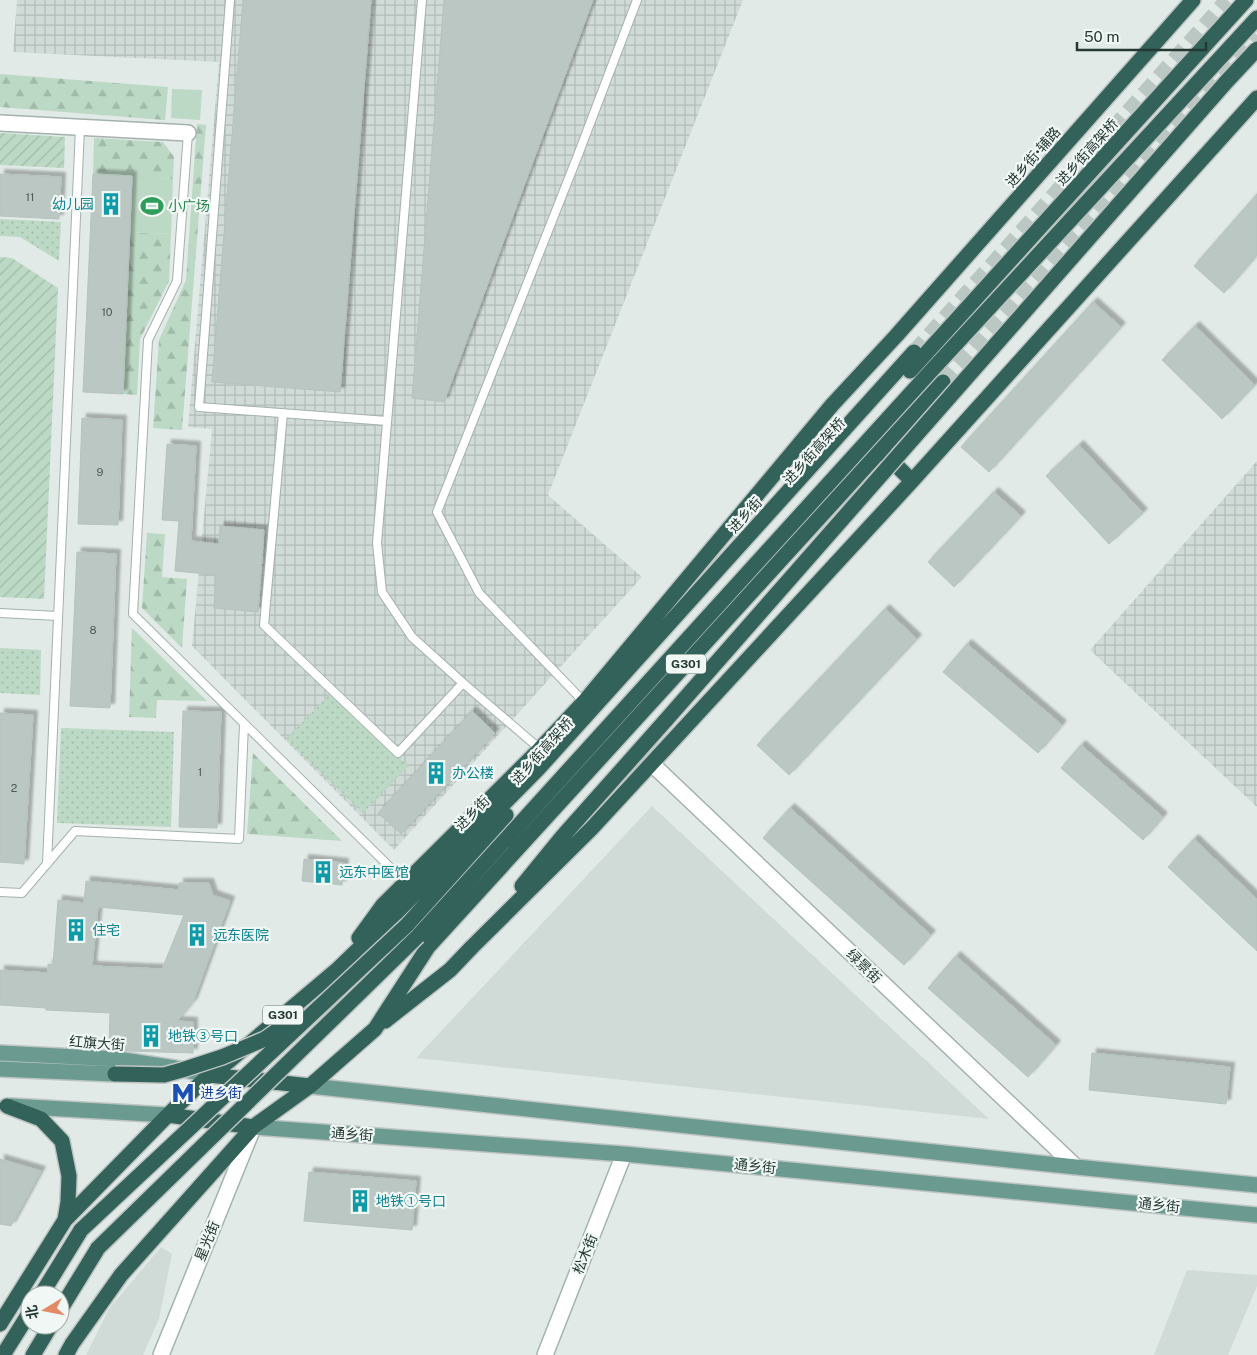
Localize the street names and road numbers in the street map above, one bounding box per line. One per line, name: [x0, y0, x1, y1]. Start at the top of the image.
street label: 进乡街高架桥: [1053, 115, 1121, 189]
street label: 进乡街•辅路: [1003, 124, 1063, 190]
street label: 进乡街高架桥: [780, 414, 848, 488]
street label: 进乡街: [725, 494, 765, 536]
road number: G301: [666, 654, 706, 674]
street label: 进乡街高架桥: [508, 714, 576, 788]
street label: 进乡街: [451, 792, 493, 834]
street label: 绿景街: [843, 946, 885, 986]
road number: G301: [263, 1006, 303, 1024]
street label: 红旗大街: [69, 1033, 125, 1053]
street label: 通乡街: [330, 1125, 374, 1143]
street label: 通乡街: [733, 1156, 777, 1176]
street label: 通乡街: [1137, 1195, 1181, 1215]
street label: 星光街: [192, 1219, 222, 1263]
street label: 松木街: [570, 1232, 600, 1276]

